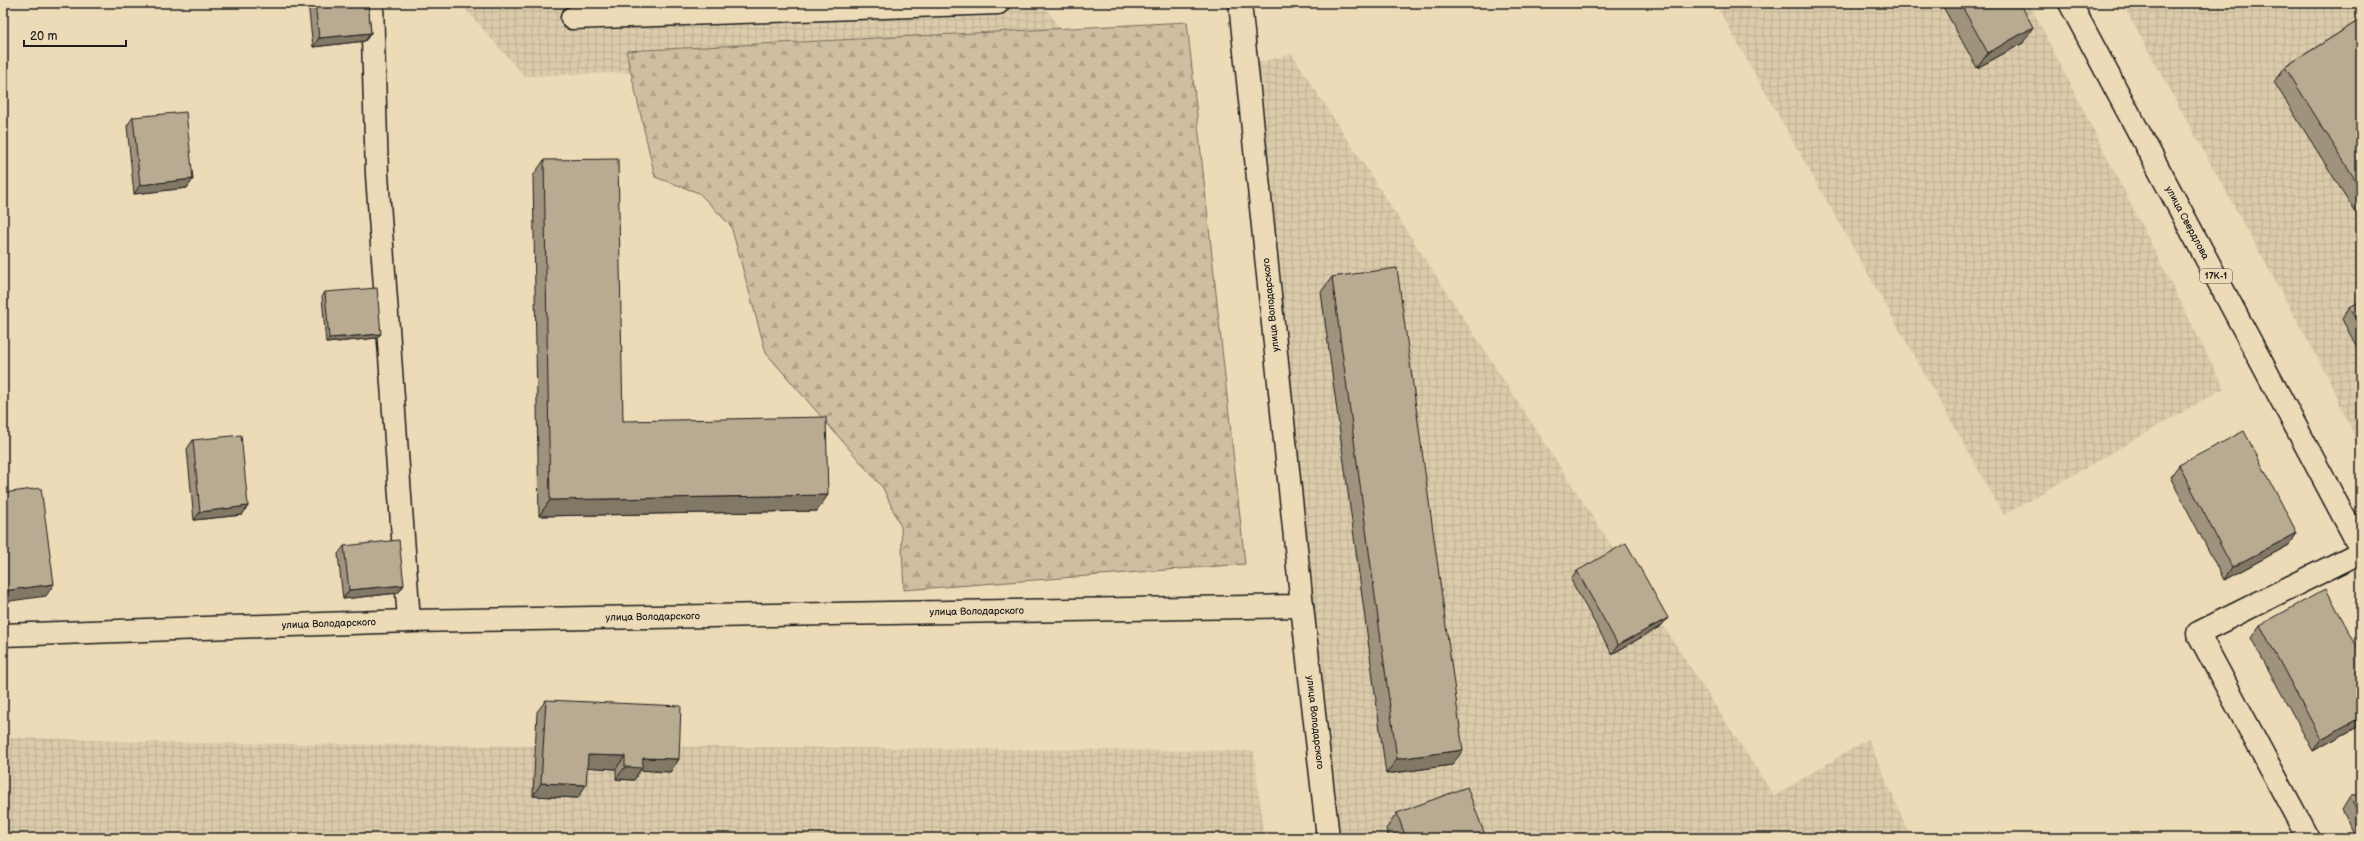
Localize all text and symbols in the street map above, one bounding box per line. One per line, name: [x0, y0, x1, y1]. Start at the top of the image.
scale bar: [24, 22, 126, 48]
text: 20 m: [30, 29, 57, 44]
street label: улица Свердлова: [2163, 184, 2212, 262]
street label: улица Володарского: [1260, 258, 1282, 352]
road number: 17К-1: [2200, 269, 2232, 283]
street label: улица Володарского: [929, 605, 1024, 618]
street label: улица Володарского: [605, 610, 700, 624]
street label: улица Володарского: [281, 616, 376, 631]
street label: улица Володарского: [1304, 675, 1326, 770]

